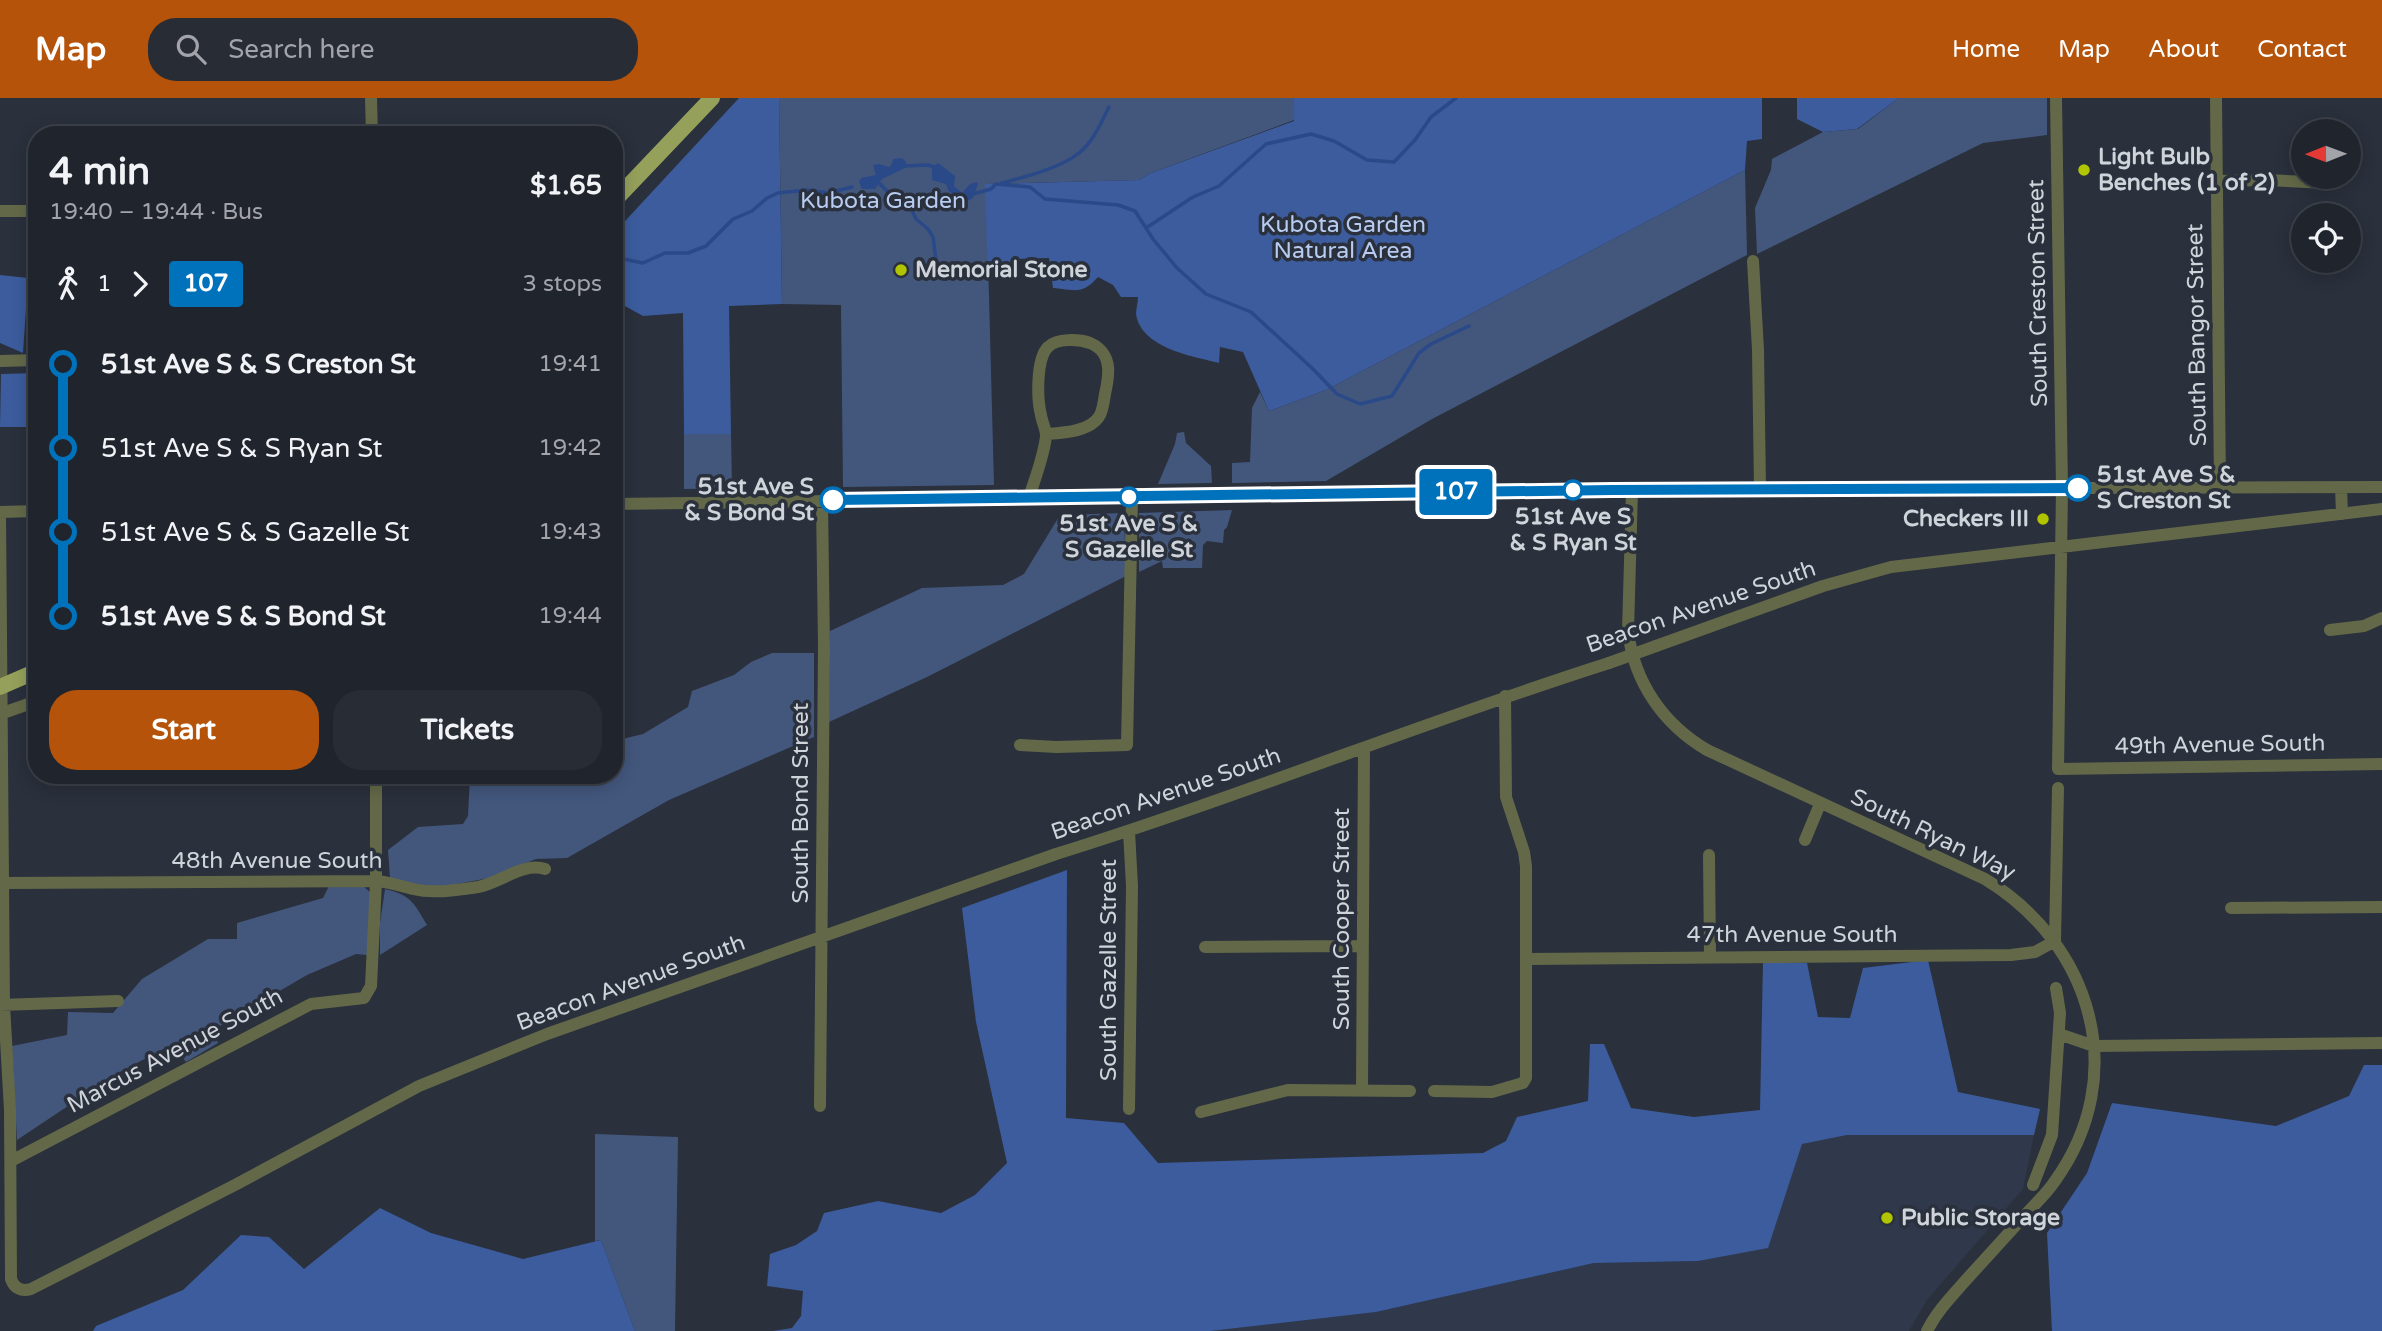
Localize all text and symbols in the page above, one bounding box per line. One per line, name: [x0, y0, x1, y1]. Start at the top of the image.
search box: [148, 18, 638, 81]
text: Map: [35, 30, 106, 69]
icon: search: [172, 30, 210, 68]
text: Search here: [228, 34, 374, 65]
text: Home: [1952, 35, 2020, 64]
text: Map: [2058, 35, 2110, 64]
text: About: [2148, 35, 2219, 64]
text: Contact: [2257, 35, 2347, 64]
north arrow: [2291, 119, 2361, 189]
map controls: [2291, 119, 2361, 273]
place label: Light Bulb Benches (1 of 2): [2098, 143, 2275, 197]
text: 4 min: [49, 149, 150, 195]
marker: Light Bulb Benches (1 of 2): [2076, 162, 2092, 178]
text: $1.65: [530, 170, 602, 201]
street label: South Creston Street: [2022, 179, 2054, 407]
park label: Kubota Garden: [800, 187, 966, 215]
text: 19:40 – 19:44 · Bus: [49, 198, 263, 226]
button: locate: [2291, 203, 2361, 273]
park label: Kubota Garden Natural Area: [1260, 211, 1426, 265]
street label: South Bangor Street: [2181, 223, 2213, 447]
place label: Memorial Stone: [915, 256, 1087, 284]
marker: Memorial Stone: [893, 262, 909, 278]
icon: walk: [49, 265, 87, 303]
icon: forward: [121, 265, 159, 303]
text: 107: [183, 269, 229, 298]
text: 1: [97, 270, 111, 298]
text: 3 stops: [522, 270, 602, 298]
text: 51st Ave S & S Creston St: [101, 349, 416, 380]
text: 19:41: [538, 350, 602, 378]
text: 51st Ave S & S Ryan St: [101, 433, 383, 464]
text: 19:42: [538, 434, 602, 462]
place label: 51st Ave S & S Creston St: [2097, 461, 2236, 515]
line badge: 107: [1416, 469, 1496, 515]
place label: 51st Ave S & S Bond St: [684, 473, 814, 527]
marker: 51st Ave S & S Creston St: [2065, 475, 2091, 501]
text: 107: [1433, 477, 1479, 506]
marker: 51st Ave S & S Ryan St: [1563, 480, 1583, 500]
marker: 51st Ave S & S Bond St: [820, 487, 846, 513]
marker: 51st Ave S & S Gazelle St: [1119, 487, 1139, 507]
place label: 51st Ave S & S Ryan St: [1510, 503, 1637, 557]
place label: Checkers III: [1903, 505, 2029, 533]
place label: 51st Ave S & S Gazelle St: [1060, 510, 1198, 564]
marker: Checkers III: [2035, 511, 2051, 527]
text: 51st Ave S & S Gazelle St: [101, 517, 409, 548]
text: 19:43: [538, 518, 602, 546]
street label: Beacon Avenue South: [1582, 555, 1820, 659]
text: 51st Ave S & S Bond St: [101, 601, 386, 632]
text: 19:44: [538, 602, 602, 630]
button: Start: [49, 690, 319, 770]
button: Tickets: [333, 690, 602, 770]
street label: South Bond Street: [787, 702, 815, 903]
street label: 49th Avenue South: [2114, 729, 2326, 761]
street label: Beacon Avenue South: [1047, 742, 1285, 846]
street label: South Ryan Way: [1846, 783, 2020, 887]
street label: South Cooper Street: [1328, 808, 1356, 1030]
street label: 48th Avenue South: [172, 847, 382, 875]
street label: South Gazelle Street: [1095, 859, 1123, 1081]
street label: 47th Avenue South: [1687, 921, 1897, 949]
street label: Beacon Avenue South: [513, 929, 749, 1037]
street label: Marcus Avenue South: [62, 982, 288, 1120]
place label: Public Storage: [1901, 1204, 2060, 1232]
marker: Public Storage: [1879, 1210, 1895, 1226]

